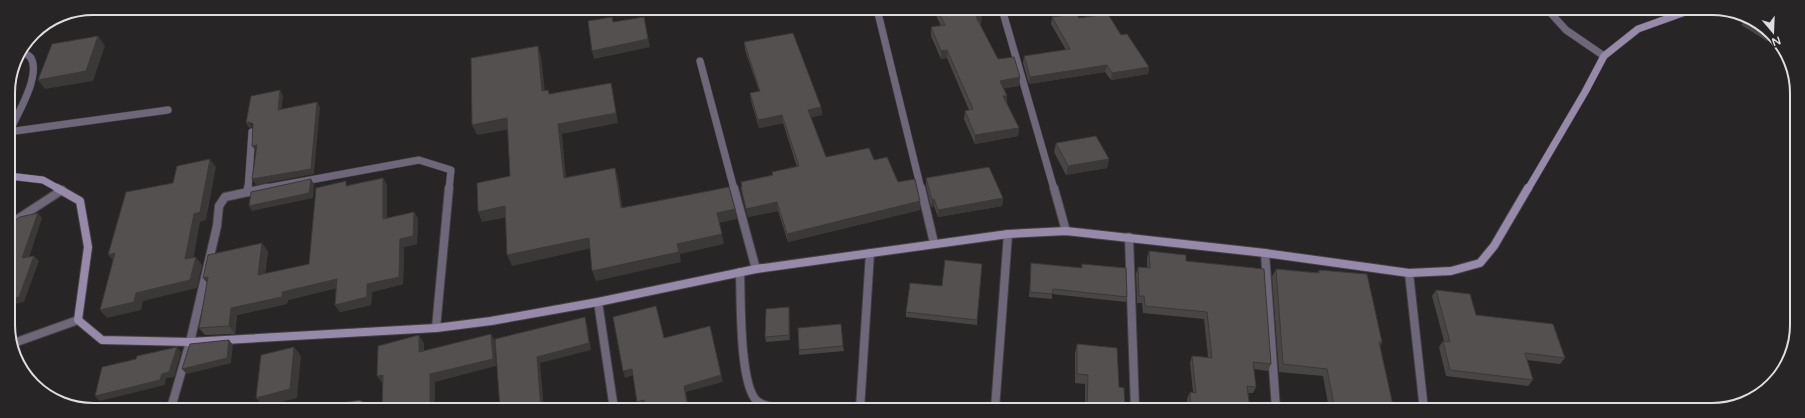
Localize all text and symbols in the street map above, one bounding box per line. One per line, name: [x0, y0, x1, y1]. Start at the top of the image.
north arrow: [1753, 12, 1793, 52]
text: N: [1770, 33, 1782, 49]

